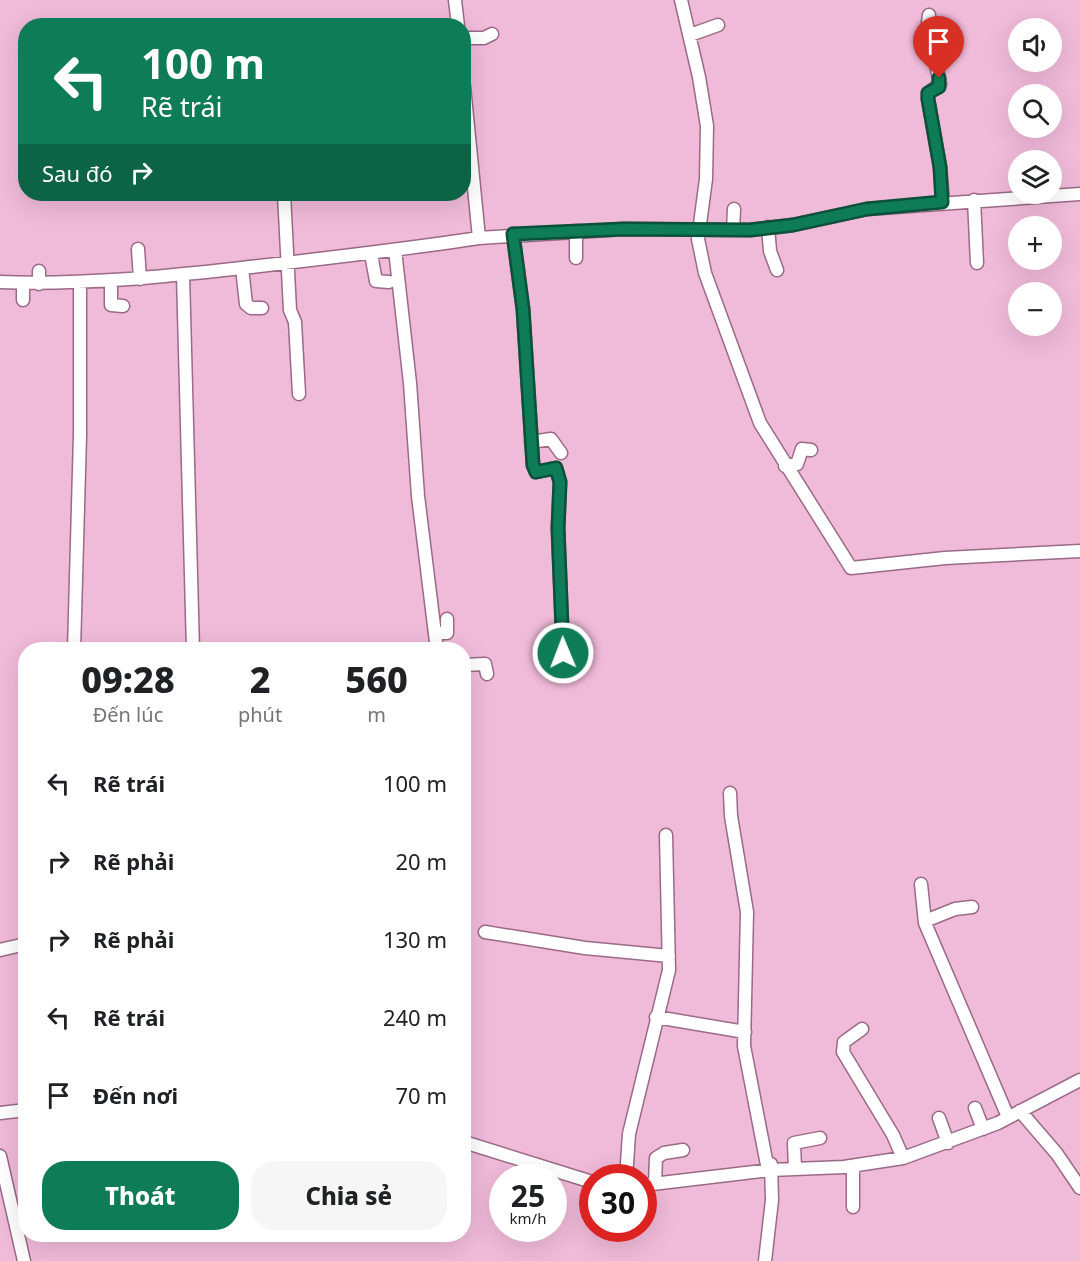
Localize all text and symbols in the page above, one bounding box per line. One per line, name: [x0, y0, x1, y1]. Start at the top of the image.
pin: [913, 16, 964, 78]
map controls: [1008, 18, 1062, 336]
button: sound: [1008, 18, 1062, 72]
icon: arrive: [922, 25, 955, 58]
text: 100 m: [141, 34, 265, 91]
icon: left: [42, 42, 120, 120]
button: search: [1008, 84, 1062, 138]
text: Rẽ trái: [141, 88, 223, 125]
button: layers: [1008, 150, 1062, 204]
icon: right: [125, 156, 158, 189]
text: Sau đó: [42, 158, 113, 188]
button: +: [1008, 216, 1062, 270]
button: −: [1008, 282, 1062, 336]
position arrow: [531, 621, 595, 685]
text: 09:28: [81, 655, 175, 704]
text: 2: [250, 655, 270, 704]
text: 560: [345, 655, 408, 704]
text: Đến lúc: [93, 701, 163, 728]
text: phút: [238, 701, 282, 728]
text: m: [367, 701, 386, 728]
icon: left: [42, 767, 75, 800]
text: Rẽ trái: [93, 768, 165, 798]
text: 100 m: [383, 768, 447, 798]
icon: right: [42, 845, 75, 878]
text: Rẽ phải: [93, 846, 174, 876]
text: 20 m: [396, 846, 447, 876]
icon: right: [42, 923, 75, 956]
text: Rẽ phải: [93, 924, 174, 954]
text: 130 m: [383, 924, 447, 954]
icon: left: [42, 1001, 75, 1034]
text: Rẽ trái: [93, 1002, 165, 1032]
text: 240 m: [383, 1002, 447, 1032]
icon: arrive: [42, 1079, 75, 1112]
text: Đến nơi: [93, 1080, 178, 1110]
text: 70 m: [396, 1080, 447, 1110]
button: Thoát: [42, 1161, 239, 1230]
button: Chia sẻ: [251, 1161, 447, 1230]
speed limit sign: 30: [579, 1164, 657, 1242]
text: 25: [511, 1175, 545, 1216]
text: km/h: [510, 1208, 546, 1228]

